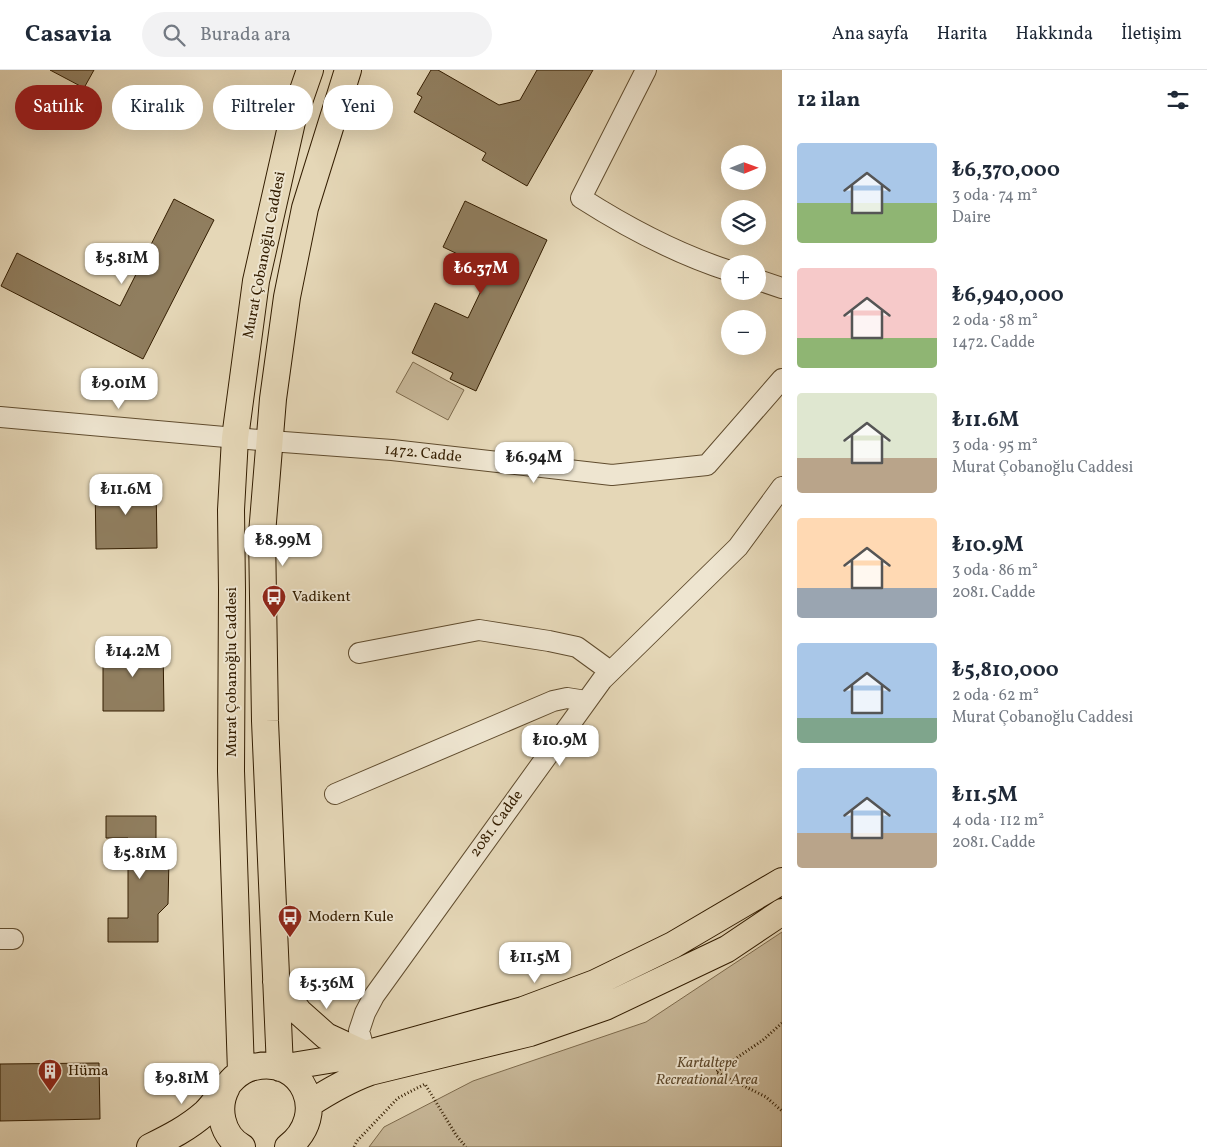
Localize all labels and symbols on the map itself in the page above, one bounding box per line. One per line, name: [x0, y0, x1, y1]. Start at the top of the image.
north arrow: [721, 145, 766, 190]
street label: Murat Çobanoğlu Caddesi: [238, 170, 292, 340]
pin: ₺5.81M: [81, 242, 163, 285]
pin: ₺6.37M: [440, 252, 522, 295]
pin: ₺9.01M: [78, 368, 160, 410]
street label: 1472. Cadde: [383, 439, 463, 469]
pin: ₺6.94M: [493, 442, 575, 484]
pin: ₺11.6M: [85, 474, 167, 516]
pin: ₺8.99M: [242, 524, 324, 567]
bus stop icon: Vadikent: [261, 584, 287, 618]
street label: Murat Çobanoğlu Caddesi: [222, 587, 243, 757]
place label: Vadikent: [292, 587, 351, 608]
pin: ₺14.2M: [92, 636, 174, 678]
pin: ₺10.9M: [519, 724, 601, 767]
street label: 2081. Cadde: [466, 786, 528, 862]
pin: ₺5.81M: [99, 838, 181, 880]
bus stop icon: Modern Kule: [277, 904, 303, 938]
place label: Modern Kule: [308, 907, 394, 928]
pin: ₺11.5M: [494, 942, 576, 984]
pin: ₺5.36M: [286, 968, 368, 1010]
park label: Kartaltepe Recreational Area: [656, 1053, 758, 1091]
building icon: Hüma: [37, 1058, 63, 1092]
place label: Hüma: [68, 1061, 109, 1082]
pin: ₺9.81M: [141, 1062, 223, 1105]

